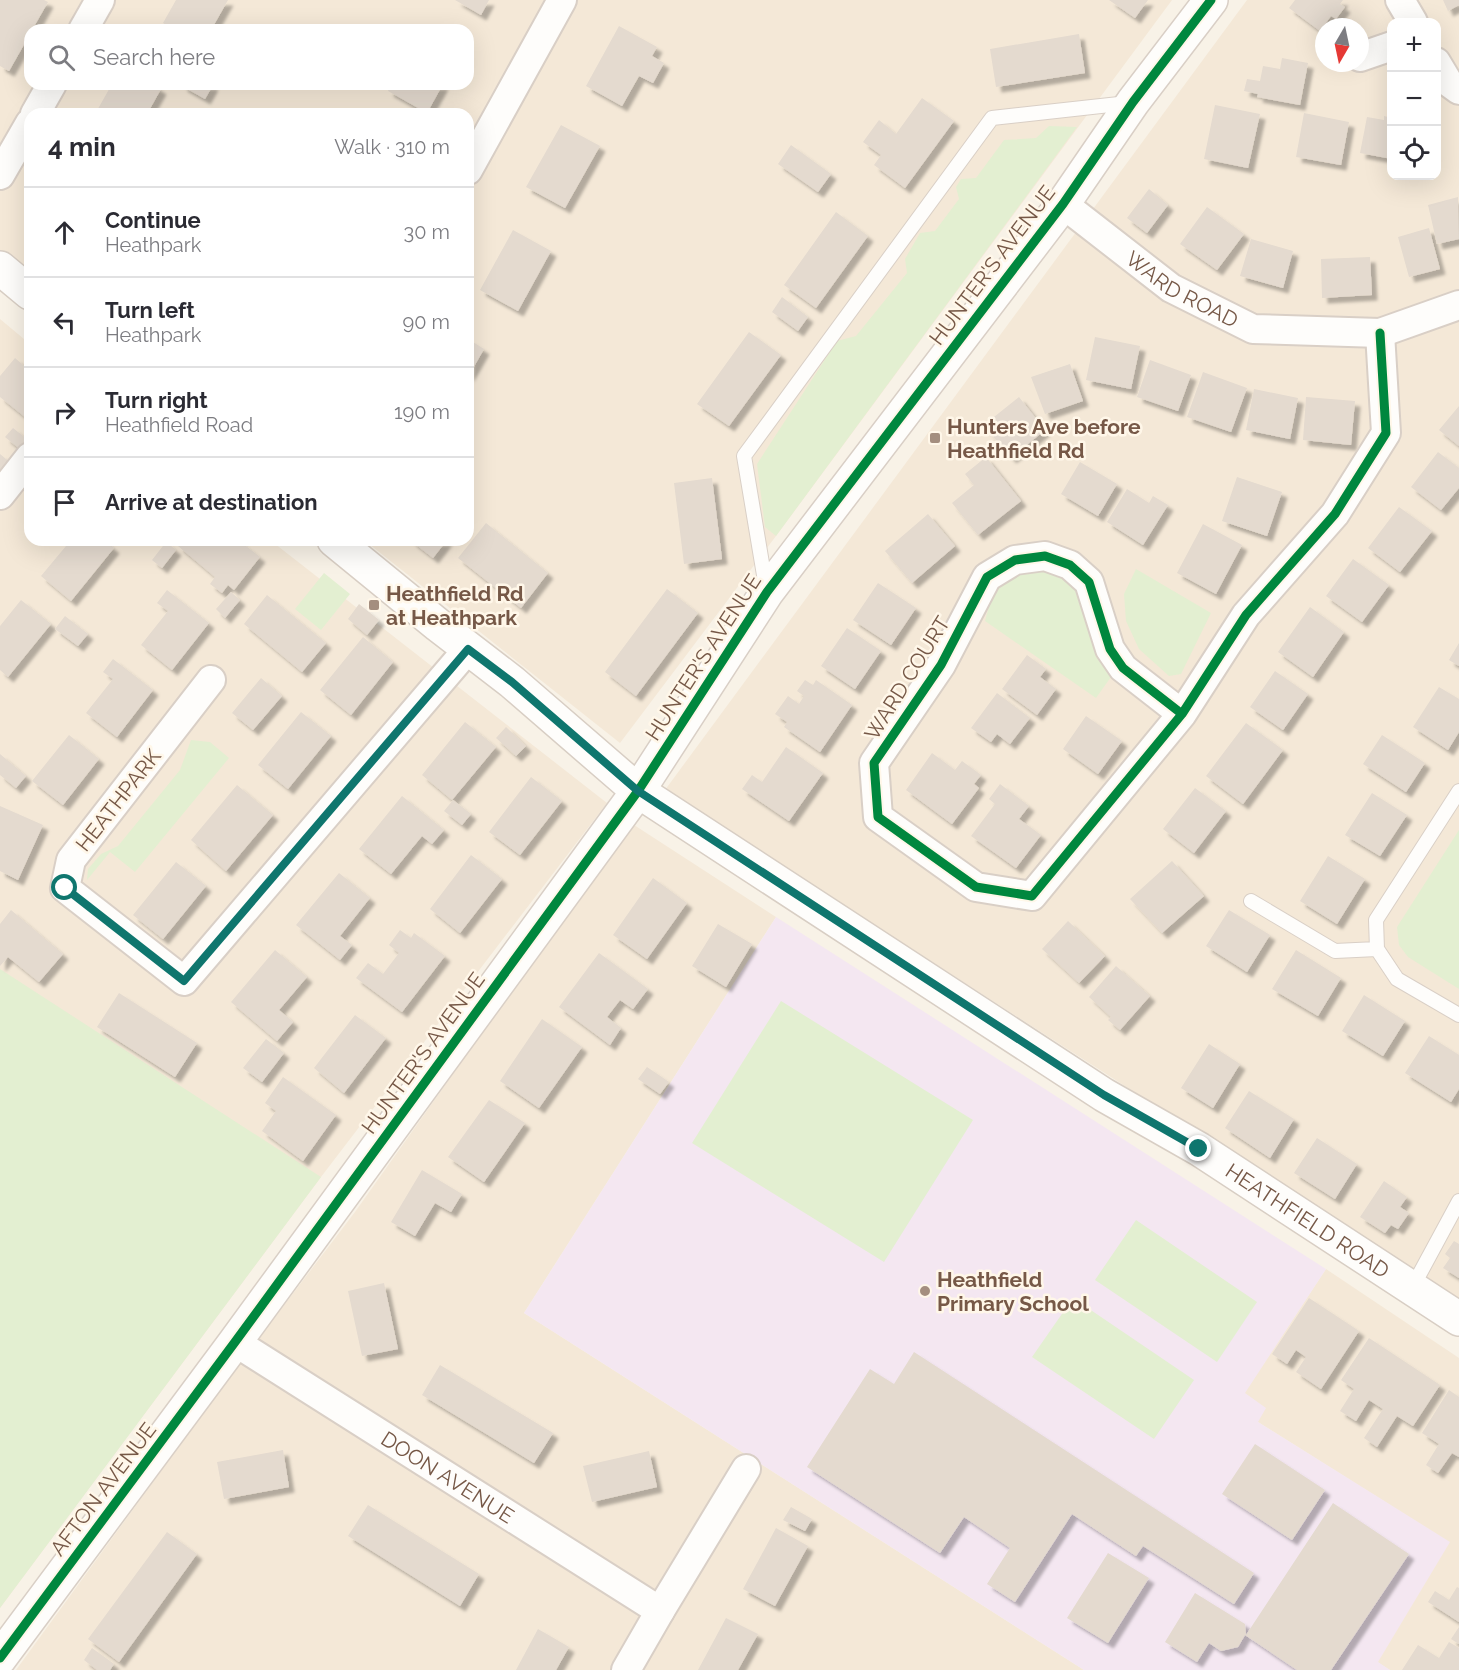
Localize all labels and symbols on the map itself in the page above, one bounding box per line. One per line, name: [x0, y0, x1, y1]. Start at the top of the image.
north arrow: [1315, 18, 1369, 72]
street label: HUNTER'S AVENUE: [924, 180, 1060, 350]
street label: WARD ROAD: [1121, 245, 1243, 332]
place label: Hunters Ave before Heathfield Rd: [947, 414, 1141, 463]
marker: Hunters Ave before Heathfield Rd: [928, 431, 942, 445]
street label: HUNTER'S AVENUE: [640, 569, 766, 745]
place label: Heathfield Rd at Heathpark: [386, 581, 524, 630]
marker: Heathfield Rd at Heathpark: [367, 598, 381, 612]
street label: WARD COURT: [859, 611, 955, 745]
street label: HEATHPARK: [70, 744, 166, 856]
route start: [51, 874, 77, 900]
street label: HUNTER'S AVENUE: [356, 967, 490, 1139]
route end: [1185, 1135, 1211, 1161]
street label: HEATHFIELD ROAD: [1221, 1158, 1394, 1283]
place label: Heathfield Primary School: [937, 1267, 1089, 1316]
marker: Heathfield Primary School: [918, 1284, 932, 1298]
street label: AFTON AVENUE: [45, 1417, 161, 1561]
street label: DOON AVENUE: [377, 1425, 519, 1528]

